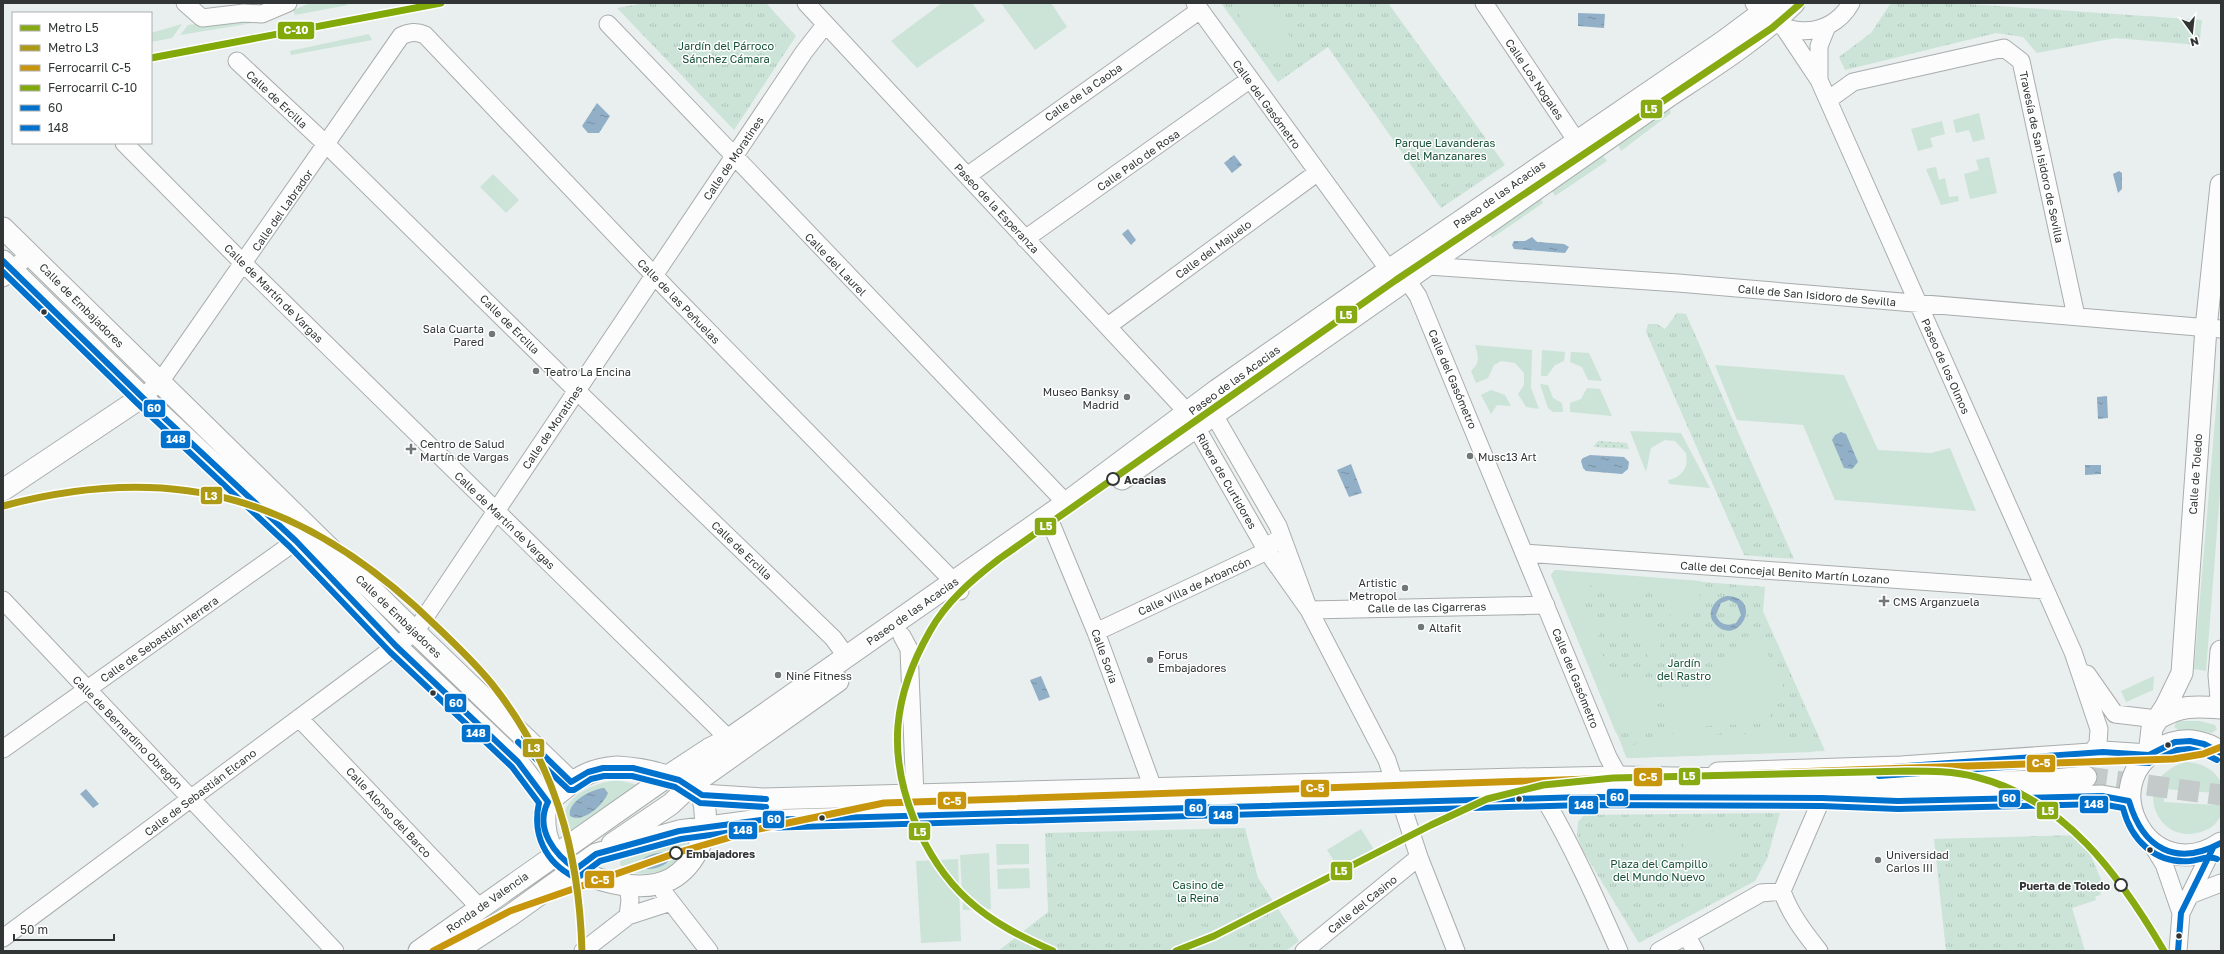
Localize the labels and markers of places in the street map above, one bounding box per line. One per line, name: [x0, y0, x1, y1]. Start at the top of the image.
unlabelled marker: [39, 307, 49, 317]
place label: Sala Cuarta Pared: [423, 322, 484, 348]
marker: Sala Cuarta Pared: [487, 329, 497, 339]
place label: Teatro La Encina: [544, 365, 631, 378]
marker: Teatro La Encina: [531, 366, 541, 376]
place label: Museo Banksy Madrid: [1043, 385, 1119, 411]
marker: Museo Banksy Madrid: [1122, 392, 1132, 402]
place label: Centro de Salud Martín de Vargas: [420, 437, 509, 463]
marker: Centro de Salud Martín de Vargas: [405, 443, 417, 455]
place label: Musc13 Art: [1478, 450, 1537, 463]
marker: Musc13 Art: [1465, 451, 1475, 461]
marker: Acacias: [1106, 472, 1120, 486]
place label: Acacias: [1124, 473, 1166, 486]
place label: Artistic Metropol: [1349, 576, 1397, 602]
marker: Artistic Metropol: [1400, 583, 1410, 593]
marker: CMS Arganzuela: [1878, 595, 1890, 607]
place label: CMS Arganzuela: [1893, 595, 1979, 608]
place label: Altafit: [1429, 621, 1461, 634]
marker: Altafit: [1416, 622, 1426, 632]
place label: Forus Embajadores: [1158, 648, 1227, 674]
marker: Forus Embajadores: [1145, 655, 1155, 665]
place label: Nine Fitness: [786, 669, 852, 682]
marker: Nine Fitness: [773, 670, 783, 680]
unlabelled marker: [428, 688, 438, 698]
unlabelled marker: [2163, 740, 2173, 750]
unlabelled marker: [1514, 794, 1524, 804]
unlabelled marker: [817, 813, 827, 823]
unlabelled marker: [2145, 845, 2155, 855]
marker: Embajadores: [669, 846, 683, 860]
place label: Embajadores: [686, 847, 755, 860]
place label: Universidad Carlos III: [1886, 848, 1949, 874]
marker: Universidad Carlos III: [1873, 855, 1883, 865]
marker: Puerta de Toledo: [2114, 878, 2128, 892]
place label: Puerta de Toledo: [2019, 879, 2110, 892]
unlabelled marker: [2174, 931, 2184, 941]

